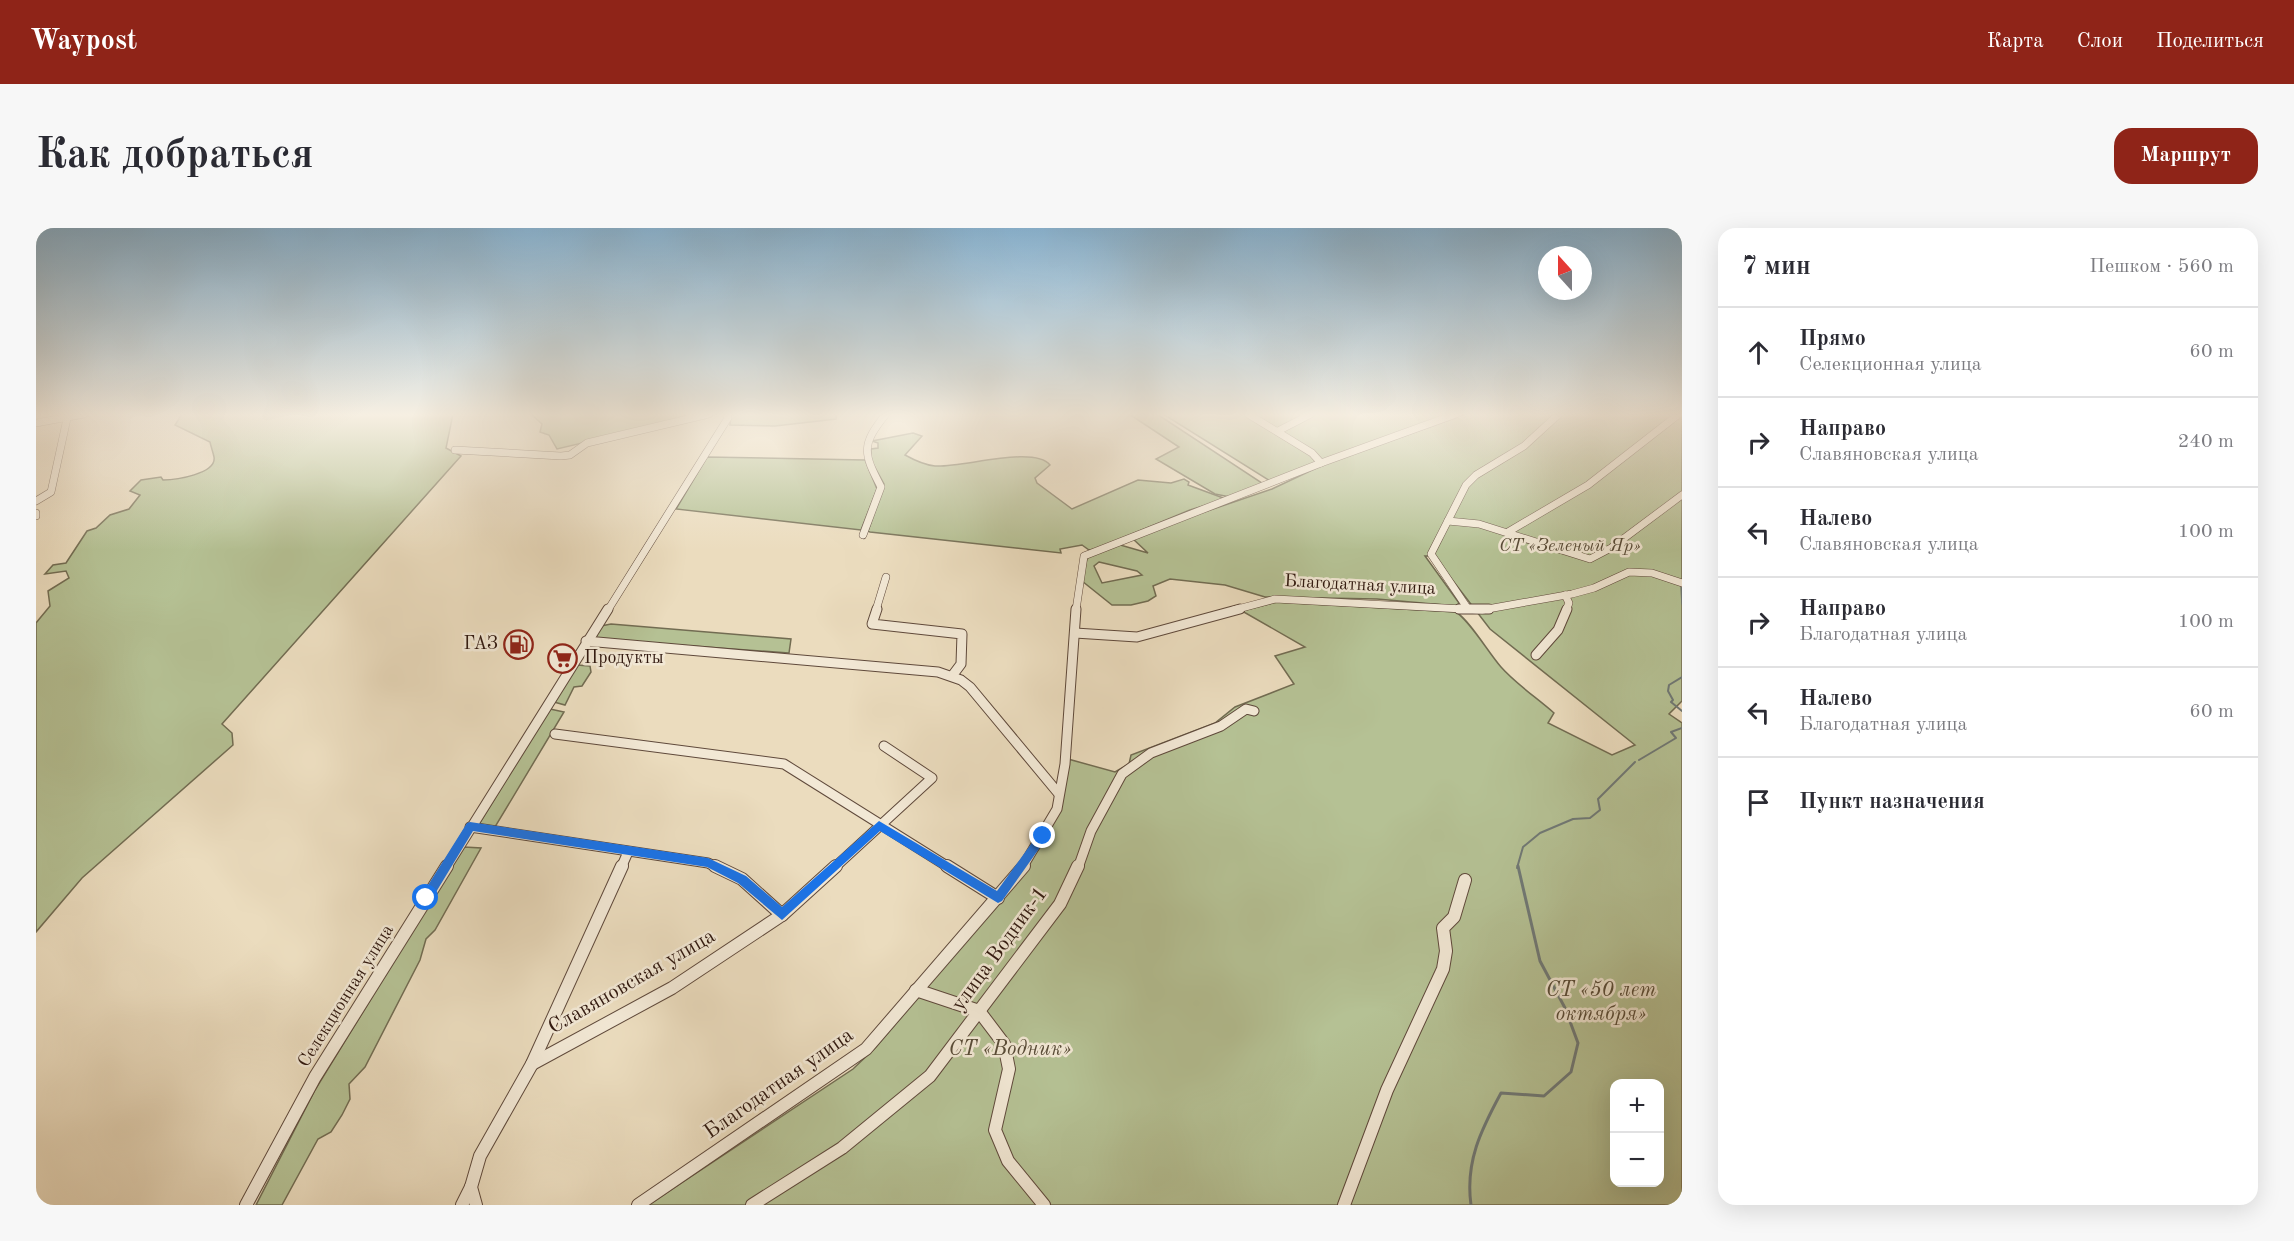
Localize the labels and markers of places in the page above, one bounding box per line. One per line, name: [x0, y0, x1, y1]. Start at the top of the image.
fuel station icon: ГАЗ: [503, 628, 535, 660]
place label: ГАЗ: [463, 635, 498, 653]
supermarket icon: Продукты: [547, 642, 579, 674]
place label: Продукты: [584, 649, 664, 667]

